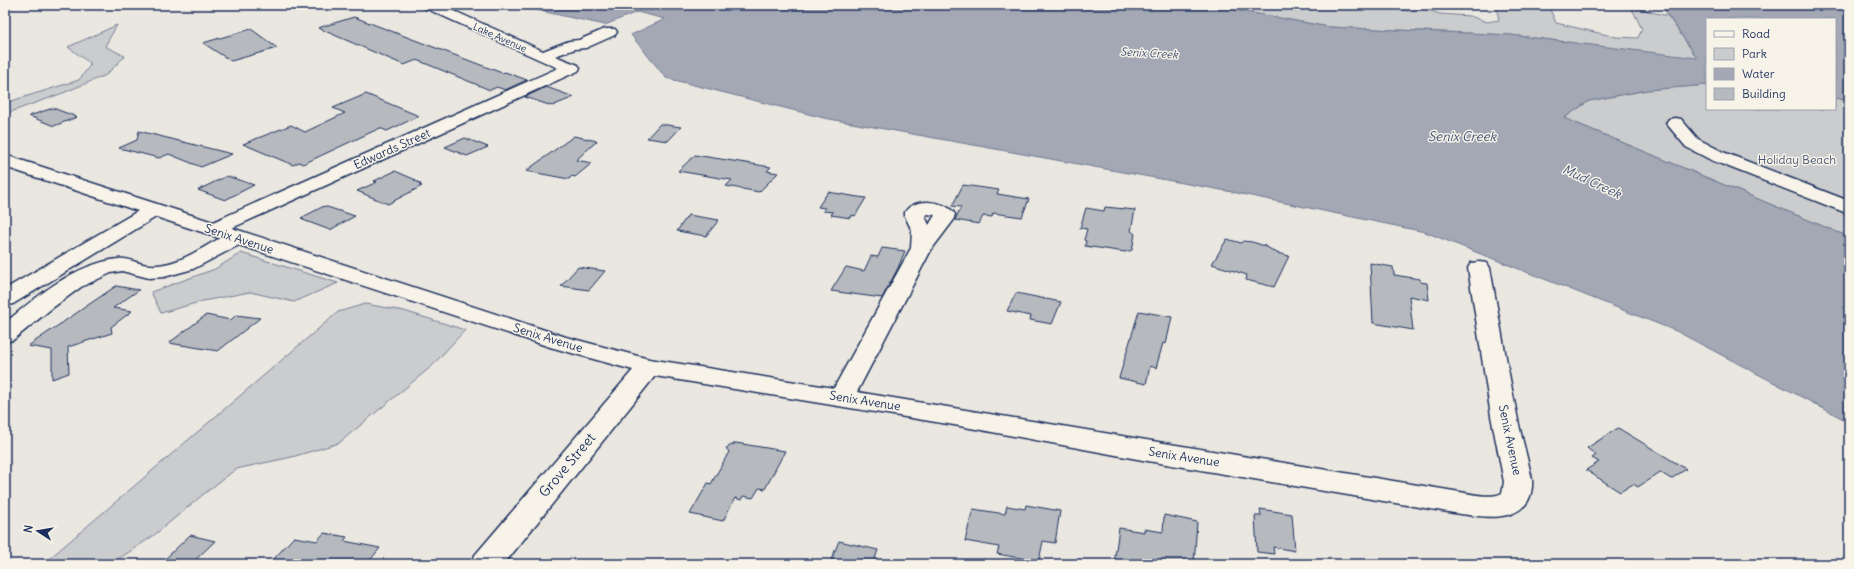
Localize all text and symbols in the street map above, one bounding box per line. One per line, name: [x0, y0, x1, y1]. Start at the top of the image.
legend: [1706, 18, 1836, 110]
street label: Lake Avenue: [471, 20, 529, 55]
text: Road: [1742, 26, 1770, 41]
water label: Senix Creek: [1120, 44, 1180, 62]
text: Park: [1742, 46, 1767, 61]
text: Water: [1742, 66, 1775, 81]
text: Building: [1742, 86, 1786, 101]
street label: Edwards Street: [351, 125, 432, 172]
water label: Senix Creek: [1428, 128, 1497, 145]
park label: Holiday Beach: [1758, 152, 1836, 167]
water label: Mud Creek: [1560, 160, 1625, 203]
street label: Senix Avenue: [203, 220, 276, 257]
street label: Senix Avenue: [512, 320, 585, 355]
street label: Senix Avenue: [828, 387, 902, 414]
street label: Senix Avenue: [1496, 403, 1525, 477]
street label: Grove Street: [535, 429, 599, 501]
street label: Senix Avenue: [1147, 443, 1221, 470]
north arrow: [18, 511, 58, 551]
text: N: [21, 524, 36, 534]

